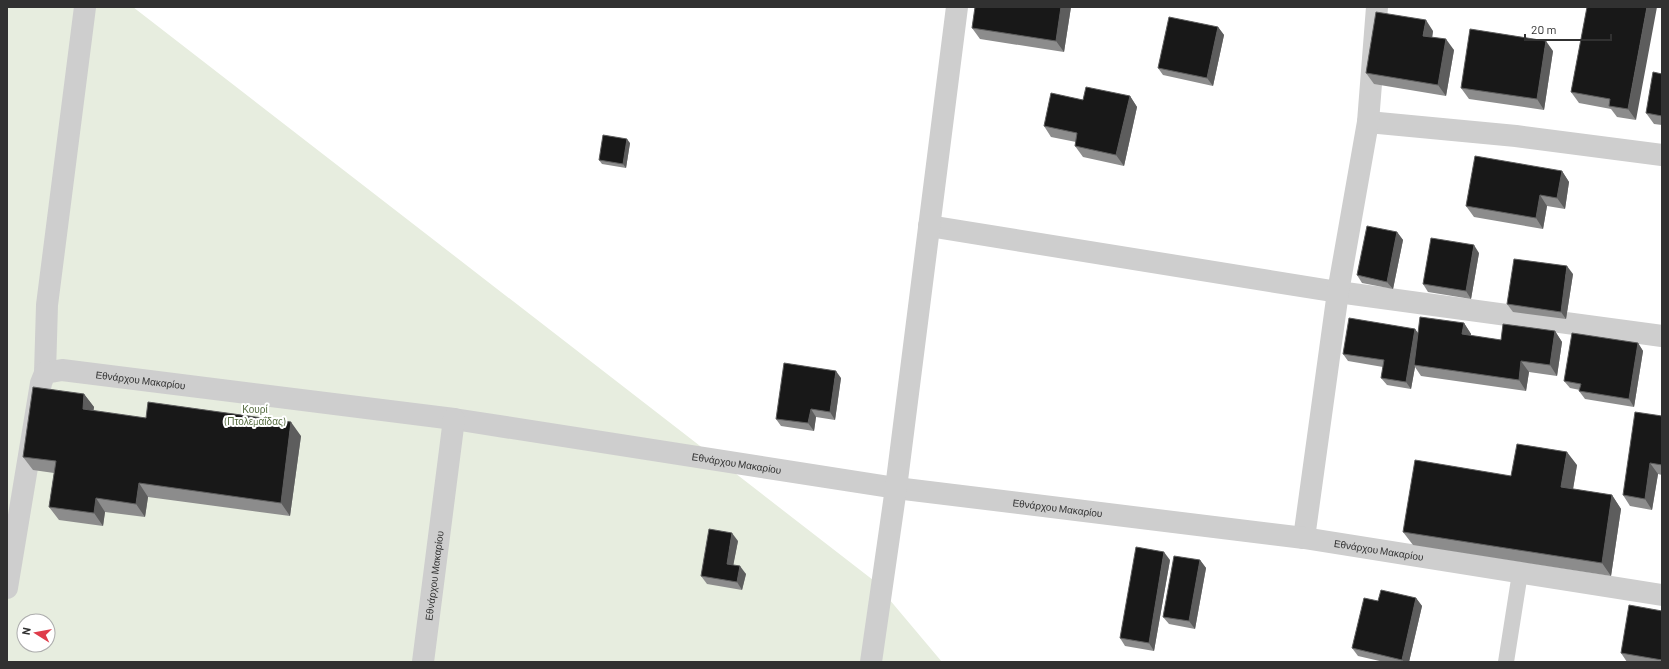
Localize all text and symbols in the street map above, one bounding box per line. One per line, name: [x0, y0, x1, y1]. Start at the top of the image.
scale bar: [1525, 16, 1611, 42]
text: 20 m: [1531, 22, 1557, 36]
street label: Εθνάρχου Μακαρίου: [95, 368, 186, 391]
park label: Κουρί (Πτολεμαΐδας): [224, 403, 286, 427]
street label: Εθνάρχου Μακαρίου: [691, 450, 782, 476]
street label: Εθνάρχου Μακαρίου: [1012, 496, 1103, 519]
street label: Εθνάρχου Μακαρίου: [422, 530, 446, 621]
street label: Εθνάρχου Μακαρίου: [1333, 537, 1424, 563]
north arrow: [16, 613, 56, 653]
text: N: [19, 626, 33, 636]

